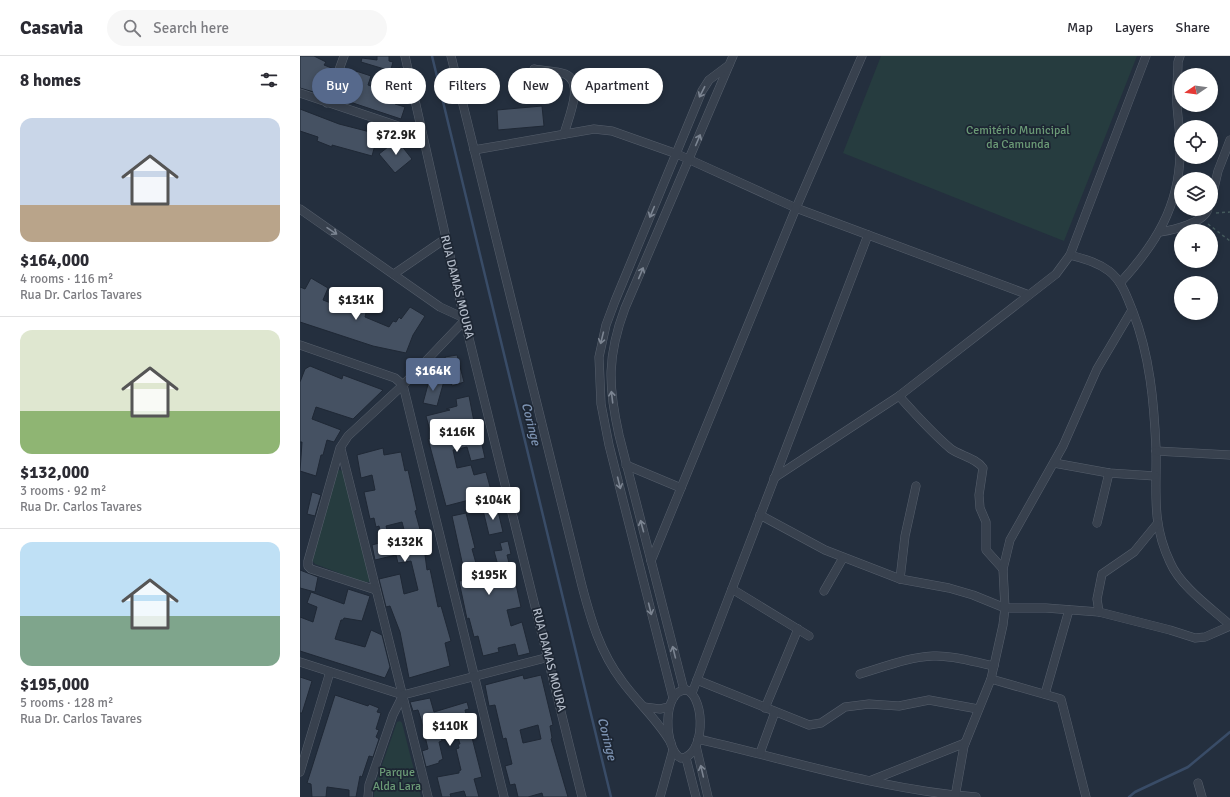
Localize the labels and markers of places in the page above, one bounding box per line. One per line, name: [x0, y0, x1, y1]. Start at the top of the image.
pin: $72.9K: [363, 122, 429, 156]
pin: $131K: [328, 287, 384, 321]
pin: $164K: [405, 358, 461, 392]
pin: $116K: [429, 419, 485, 453]
pin: $104K: [465, 487, 521, 521]
pin: $132K: [377, 529, 433, 563]
pin: $195K: [461, 562, 517, 596]
pin: $110K: [422, 713, 478, 747]

